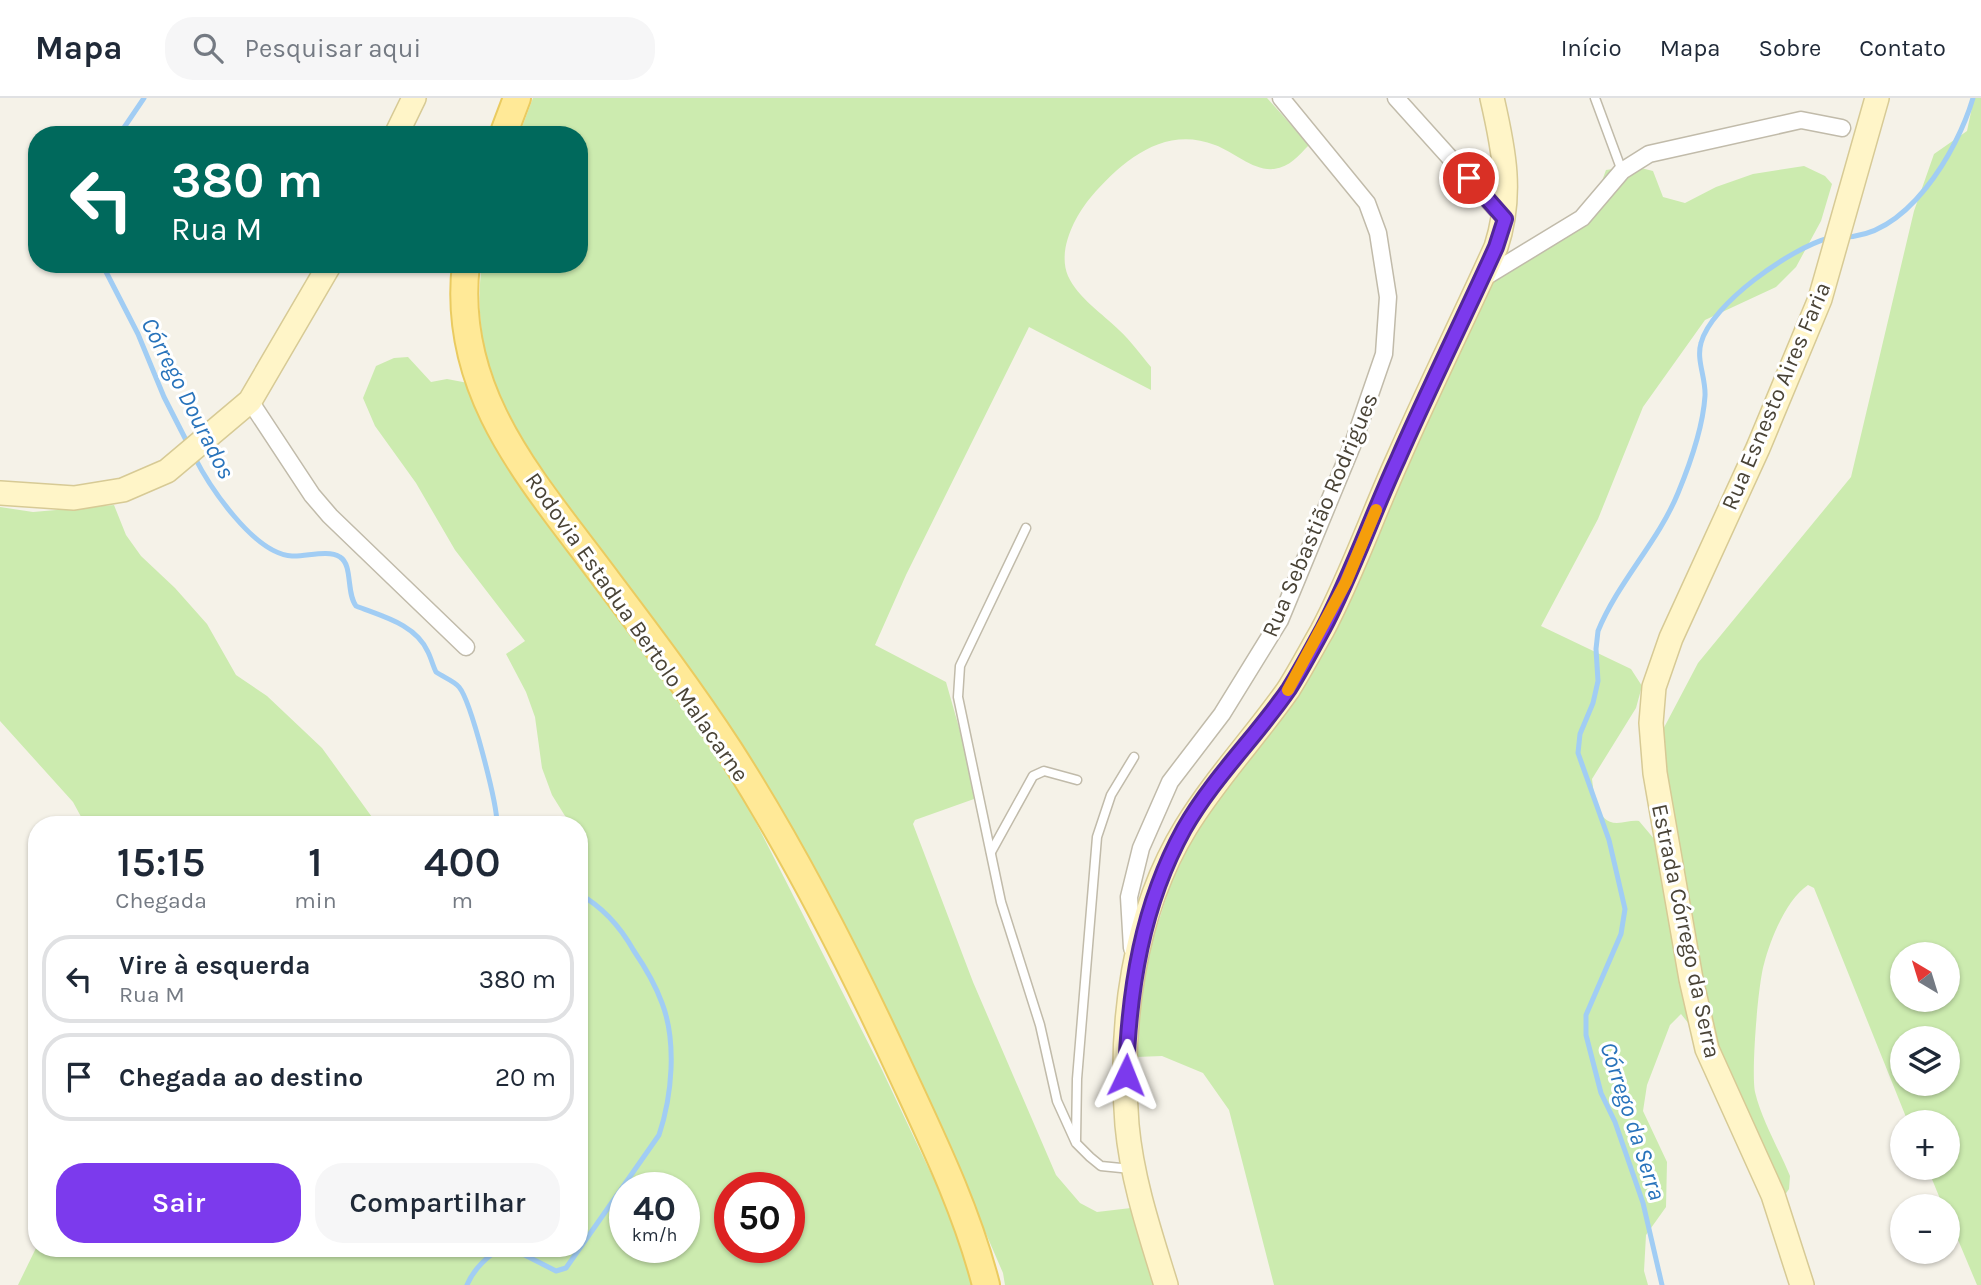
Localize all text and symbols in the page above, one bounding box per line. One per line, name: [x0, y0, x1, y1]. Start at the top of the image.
search box: [165, 17, 655, 80]
text: Mapa: [35, 29, 123, 67]
icon: search: [189, 29, 227, 67]
text: Pesquisar aqui: [245, 33, 421, 64]
text: Início: [1561, 34, 1622, 62]
text: Mapa: [1660, 34, 1720, 62]
text: Sobre: [1758, 34, 1821, 62]
text: Contato: [1859, 34, 1946, 62]
pin: [1439, 148, 1499, 208]
text: 380 m: [171, 152, 323, 209]
icon: left: [56, 154, 147, 245]
icon: arrive: [1450, 159, 1488, 197]
text: Rua M: [171, 211, 262, 248]
street label: Rua Esnesto Aires Faria: [1716, 278, 1836, 514]
water label: Córrego Dourados: [135, 313, 241, 483]
street label: Rua Sebastião Rodrigues: [1256, 389, 1384, 641]
street label: Rodovia Estadua Bertolo Malacarne: [519, 467, 755, 787]
street label: Estrada Córrego da Serra: [1646, 801, 1726, 1061]
text: 15:15: [117, 837, 206, 887]
text: 1: [308, 837, 323, 887]
text: 400: [424, 837, 501, 887]
text: Chegada: [115, 887, 207, 914]
text: min: [294, 887, 337, 914]
text: m: [451, 887, 473, 914]
north arrow: [1890, 942, 1960, 1012]
map controls: [1890, 942, 1960, 1264]
text: Vire à esquerda: [119, 950, 310, 981]
icon: left: [60, 960, 98, 998]
text: 380 m: [479, 964, 556, 995]
text: Rua M: [119, 981, 185, 1008]
button: layers: [1890, 1026, 1960, 1096]
position arrow: [1089, 1038, 1163, 1112]
water label: Córrego da Serra: [1594, 1038, 1672, 1204]
icon: arrive: [60, 1058, 98, 1096]
text: Chegada ao destino: [119, 1062, 363, 1093]
text: 20 m: [495, 1062, 556, 1093]
button: +: [1890, 1110, 1960, 1180]
button: Sair: [56, 1163, 301, 1243]
button: Compartilhar: [315, 1163, 560, 1243]
speed limit sign: 50: [714, 1172, 805, 1263]
text: 40: [633, 1188, 676, 1229]
button: −: [1890, 1194, 1960, 1264]
text: km/h: [632, 1224, 677, 1246]

